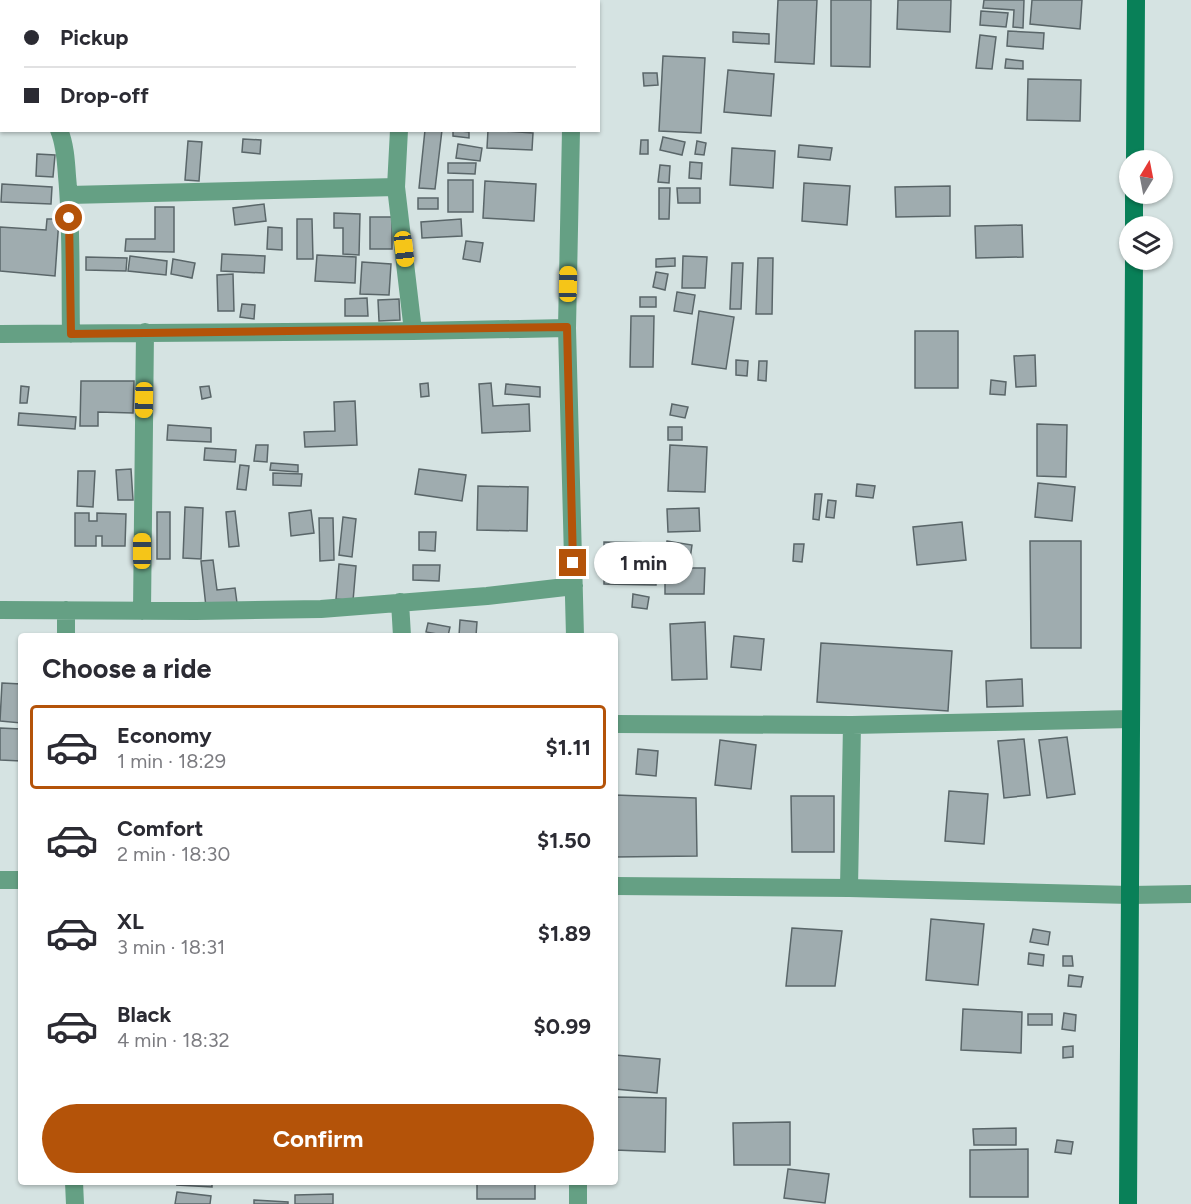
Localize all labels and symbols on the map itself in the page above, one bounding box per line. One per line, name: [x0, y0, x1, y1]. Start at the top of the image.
north arrow: [1119, 150, 1173, 204]
route start: [55, 204, 82, 231]
car: [393, 230, 415, 268]
car: [559, 266, 577, 302]
car: [135, 382, 153, 418]
car: [133, 533, 151, 569]
callout: 1 min: [594, 542, 693, 584]
route end: [559, 549, 586, 576]

